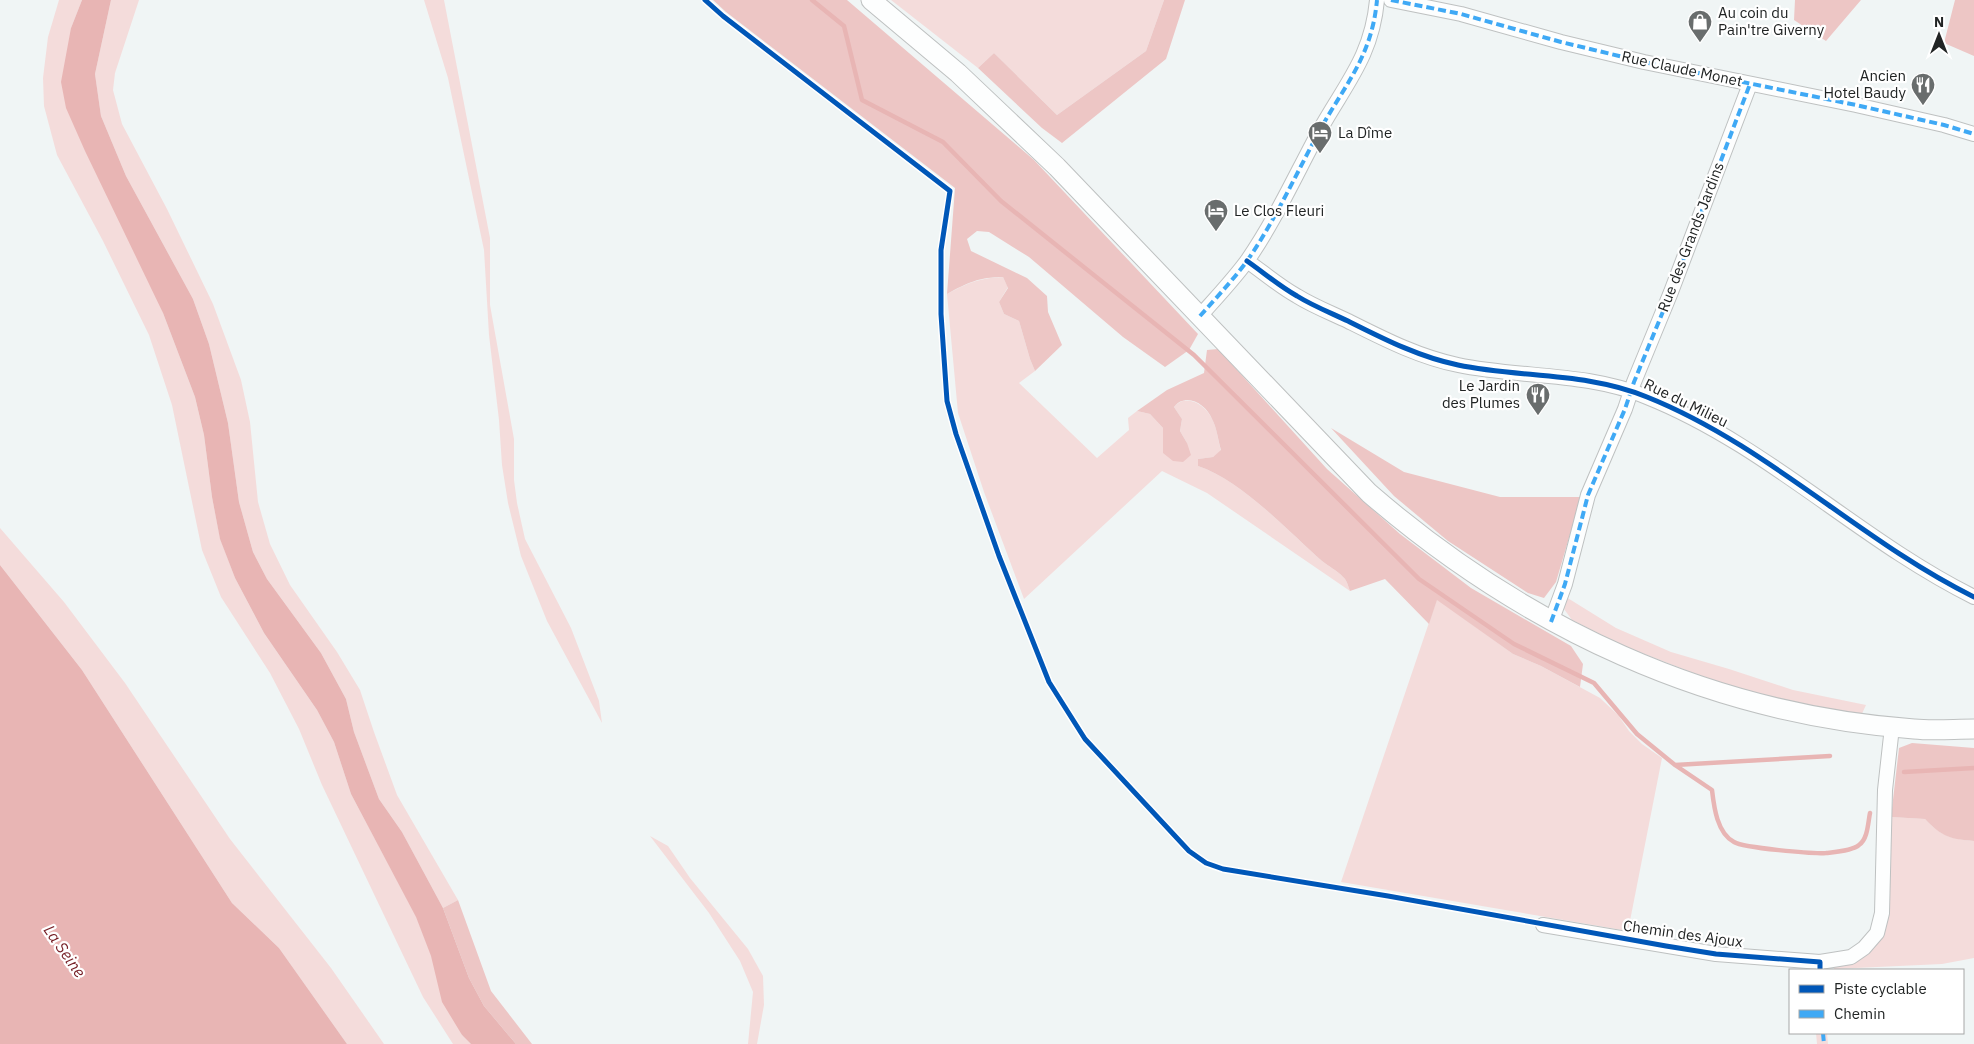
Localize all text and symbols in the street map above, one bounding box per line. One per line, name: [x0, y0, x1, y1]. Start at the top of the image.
place label: Au coin du Pain'tre Giverny: [1718, 3, 1825, 39]
shop icon: Au coin du Pain'tre Giverny: [1687, 9, 1713, 43]
north arrow: [1914, 10, 1964, 60]
text: N: [1934, 13, 1944, 31]
street label: Rue Claude Monet: [1620, 46, 1744, 91]
place label: Ancien Hotel Baudy: [1823, 66, 1907, 102]
restaurant icon: Ancien Hotel Baudy: [1910, 72, 1936, 106]
hotel icon: La Dîme: [1307, 120, 1333, 154]
place label: La Dîme: [1338, 123, 1392, 142]
street label: Rue des Grands Jardins: [1653, 159, 1728, 314]
hotel icon: Le Clos Fleuri: [1203, 198, 1229, 232]
place label: Le Clos Fleuri: [1234, 201, 1324, 220]
street label: Rue du Milieu: [1641, 374, 1731, 431]
place label: Le Jardin des Plumes: [1442, 376, 1520, 412]
restaurant icon: Le Jardin des Plumes: [1525, 382, 1551, 416]
street label: Chemin des Ajoux: [1622, 916, 1745, 951]
water label: La Seine: [40, 921, 90, 981]
legend: [1789, 969, 1964, 1034]
text: Piste cyclable: [1834, 979, 1927, 998]
text: Chemin: [1834, 1004, 1885, 1023]

